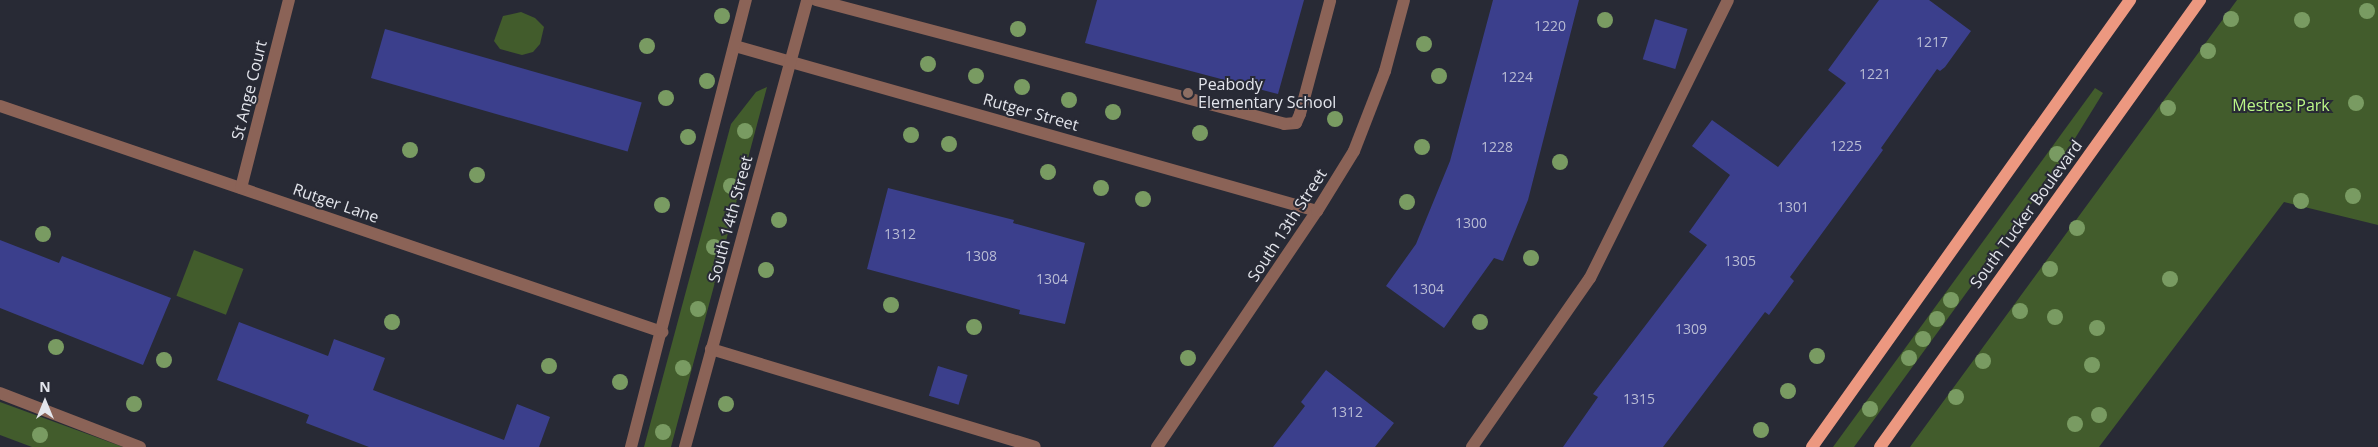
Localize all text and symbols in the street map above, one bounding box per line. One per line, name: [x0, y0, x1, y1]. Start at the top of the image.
house number: 1220: [1534, 18, 1566, 34]
house number: 1217: [1916, 34, 1948, 50]
street label: St Ange Court: [227, 38, 271, 142]
house number: 1221: [1859, 66, 1891, 82]
house number: 1224: [1501, 69, 1533, 85]
place label: Peabody Elementary School: [1198, 74, 1336, 112]
marker: Peabody Elementary School: [1182, 87, 1194, 99]
street label: Rutger Street: [981, 89, 1081, 135]
park label: Mestres Park: [2232, 95, 2330, 115]
street label: South Tucker Boulevard: [1966, 136, 2086, 292]
house number: 1225: [1830, 138, 1862, 154]
house number: 1228: [1481, 139, 1513, 155]
street label: South 14th Street: [704, 153, 756, 285]
street label: South 13th Street: [1243, 165, 1331, 285]
street label: Rutger Lane: [290, 179, 382, 227]
house number: 1301: [1777, 199, 1809, 215]
house number: 1300: [1455, 215, 1487, 231]
house number: 1312: [884, 226, 916, 242]
house number: 1308: [965, 248, 997, 264]
house number: 1305: [1724, 253, 1756, 269]
house number: 1304: [1036, 271, 1068, 287]
house number: 1304: [1412, 281, 1444, 297]
house number: 1309: [1675, 321, 1707, 337]
north arrow: [20, 377, 70, 427]
text: N: [39, 377, 51, 396]
house number: 1315: [1623, 391, 1655, 407]
house number: 1312: [1331, 404, 1363, 420]

